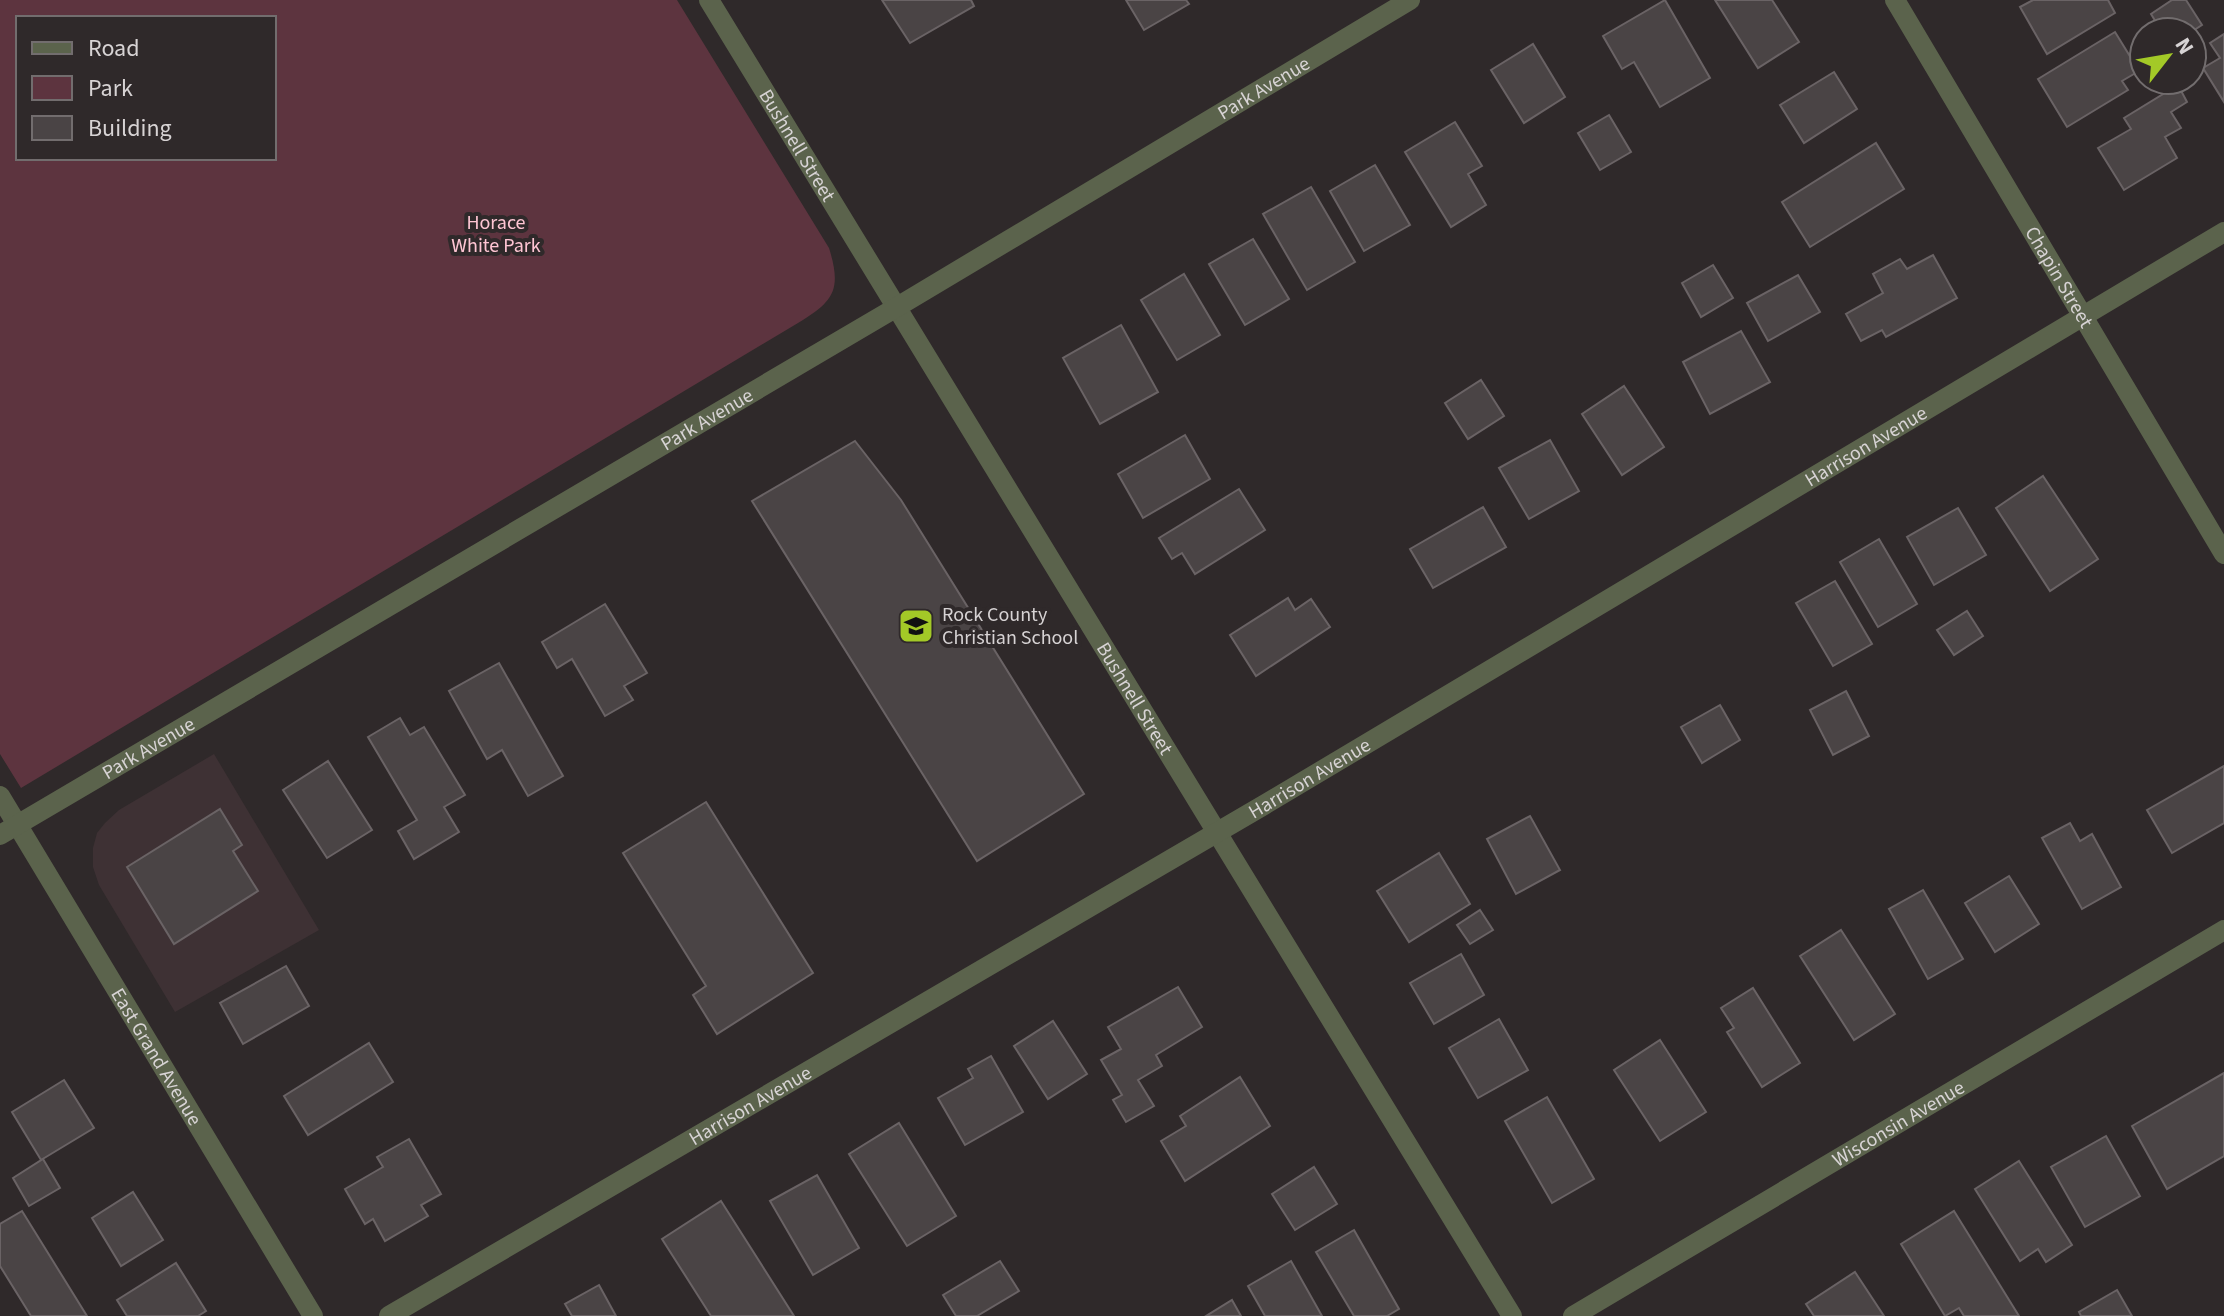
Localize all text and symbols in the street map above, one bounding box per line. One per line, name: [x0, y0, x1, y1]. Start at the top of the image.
legend: [16, 16, 276, 160]
north arrow: [2128, 16, 2208, 96]
text: Road: [88, 31, 140, 66]
text: N: [2167, 32, 2202, 61]
street label: Park Avenue: [1213, 50, 1316, 127]
text: Park: [88, 71, 133, 106]
street label: Bushnell Street: [752, 84, 842, 207]
text: Building: [88, 111, 172, 146]
park label: Horace White Park: [451, 209, 541, 260]
street label: Chapin Street: [2018, 221, 2100, 334]
street label: Park Avenue: [656, 382, 759, 458]
street label: Harrison Avenue: [1800, 399, 1933, 494]
place label: Rock County Christian School: [942, 601, 1078, 652]
school or university icon: Rock County Christian School: [897, 607, 935, 645]
street label: Bushnell Street: [1089, 637, 1179, 761]
street label: Park Avenue: [97, 710, 200, 787]
street label: Harrison Avenue: [1243, 731, 1376, 826]
street label: East Grand Avenue: [104, 983, 208, 1131]
street label: Harrison Avenue: [684, 1059, 817, 1153]
street label: Wisconsin Avenue: [1827, 1074, 1970, 1174]

